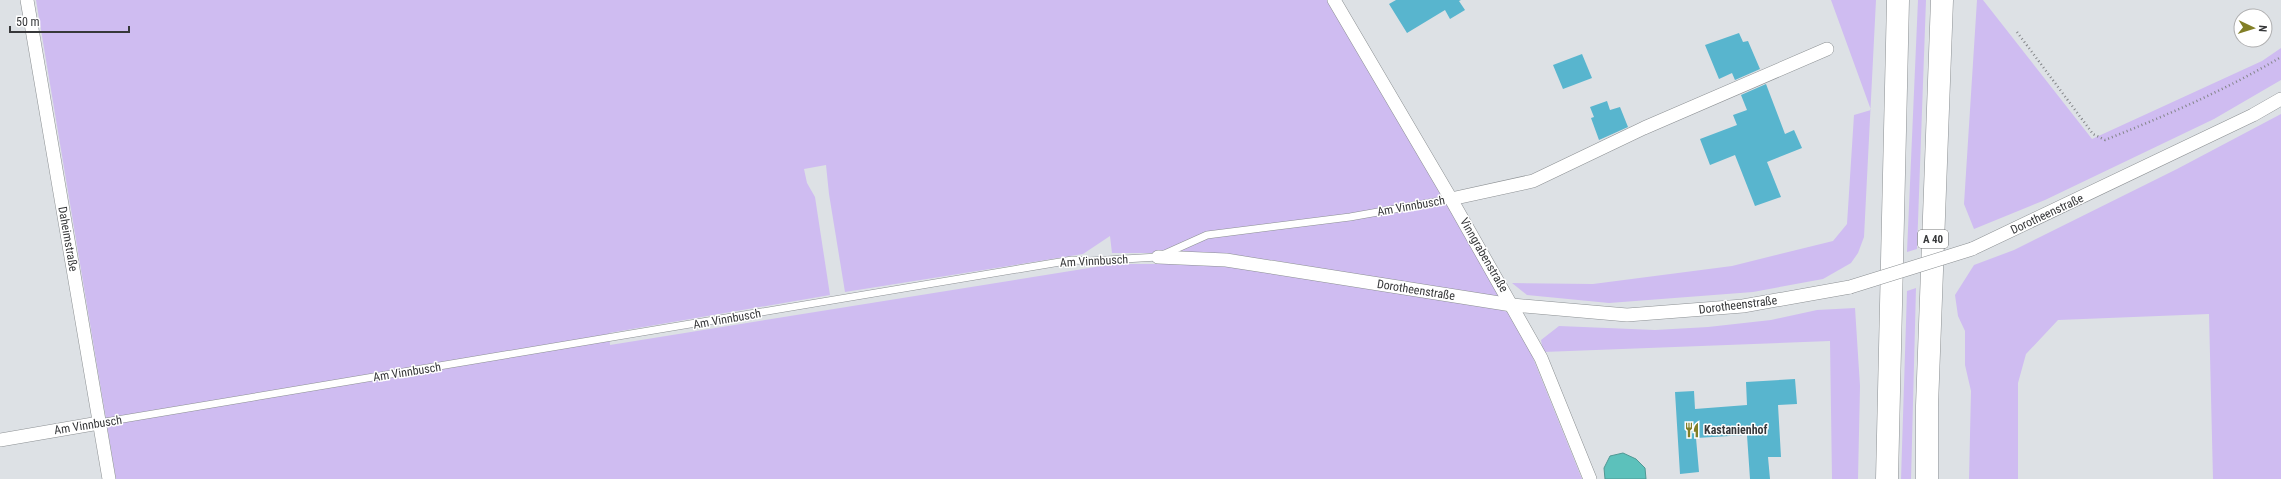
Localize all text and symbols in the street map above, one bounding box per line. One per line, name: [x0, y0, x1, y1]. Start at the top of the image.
scale bar: [10, 8, 129, 34]
north arrow: [2233, 8, 2273, 48]
text: 50 m: [16, 15, 40, 29]
text: N: [2256, 25, 2269, 33]
street label: Dorotheenstraße: [2008, 191, 2086, 237]
street label: Am Vinnbusch: [1376, 193, 1446, 219]
street label: Daheimstraße: [55, 205, 81, 273]
street label: Vinngrabenstraße: [1457, 215, 1511, 295]
road number: A 40: [1918, 230, 1948, 248]
street label: Am Vinnbusch: [1060, 252, 1129, 270]
street label: Dorotheenstraße: [1376, 277, 1456, 303]
street label: Dorotheenstraße: [1698, 293, 1778, 317]
street label: Am Vinnbusch: [692, 306, 762, 332]
street label: Am Vinnbusch: [372, 360, 442, 384]
street label: Am Vinnbusch: [53, 413, 123, 437]
restaurant icon: Kastanienhof: [1683, 421, 1701, 439]
place label: Kastanienhof: [1704, 423, 1768, 437]

